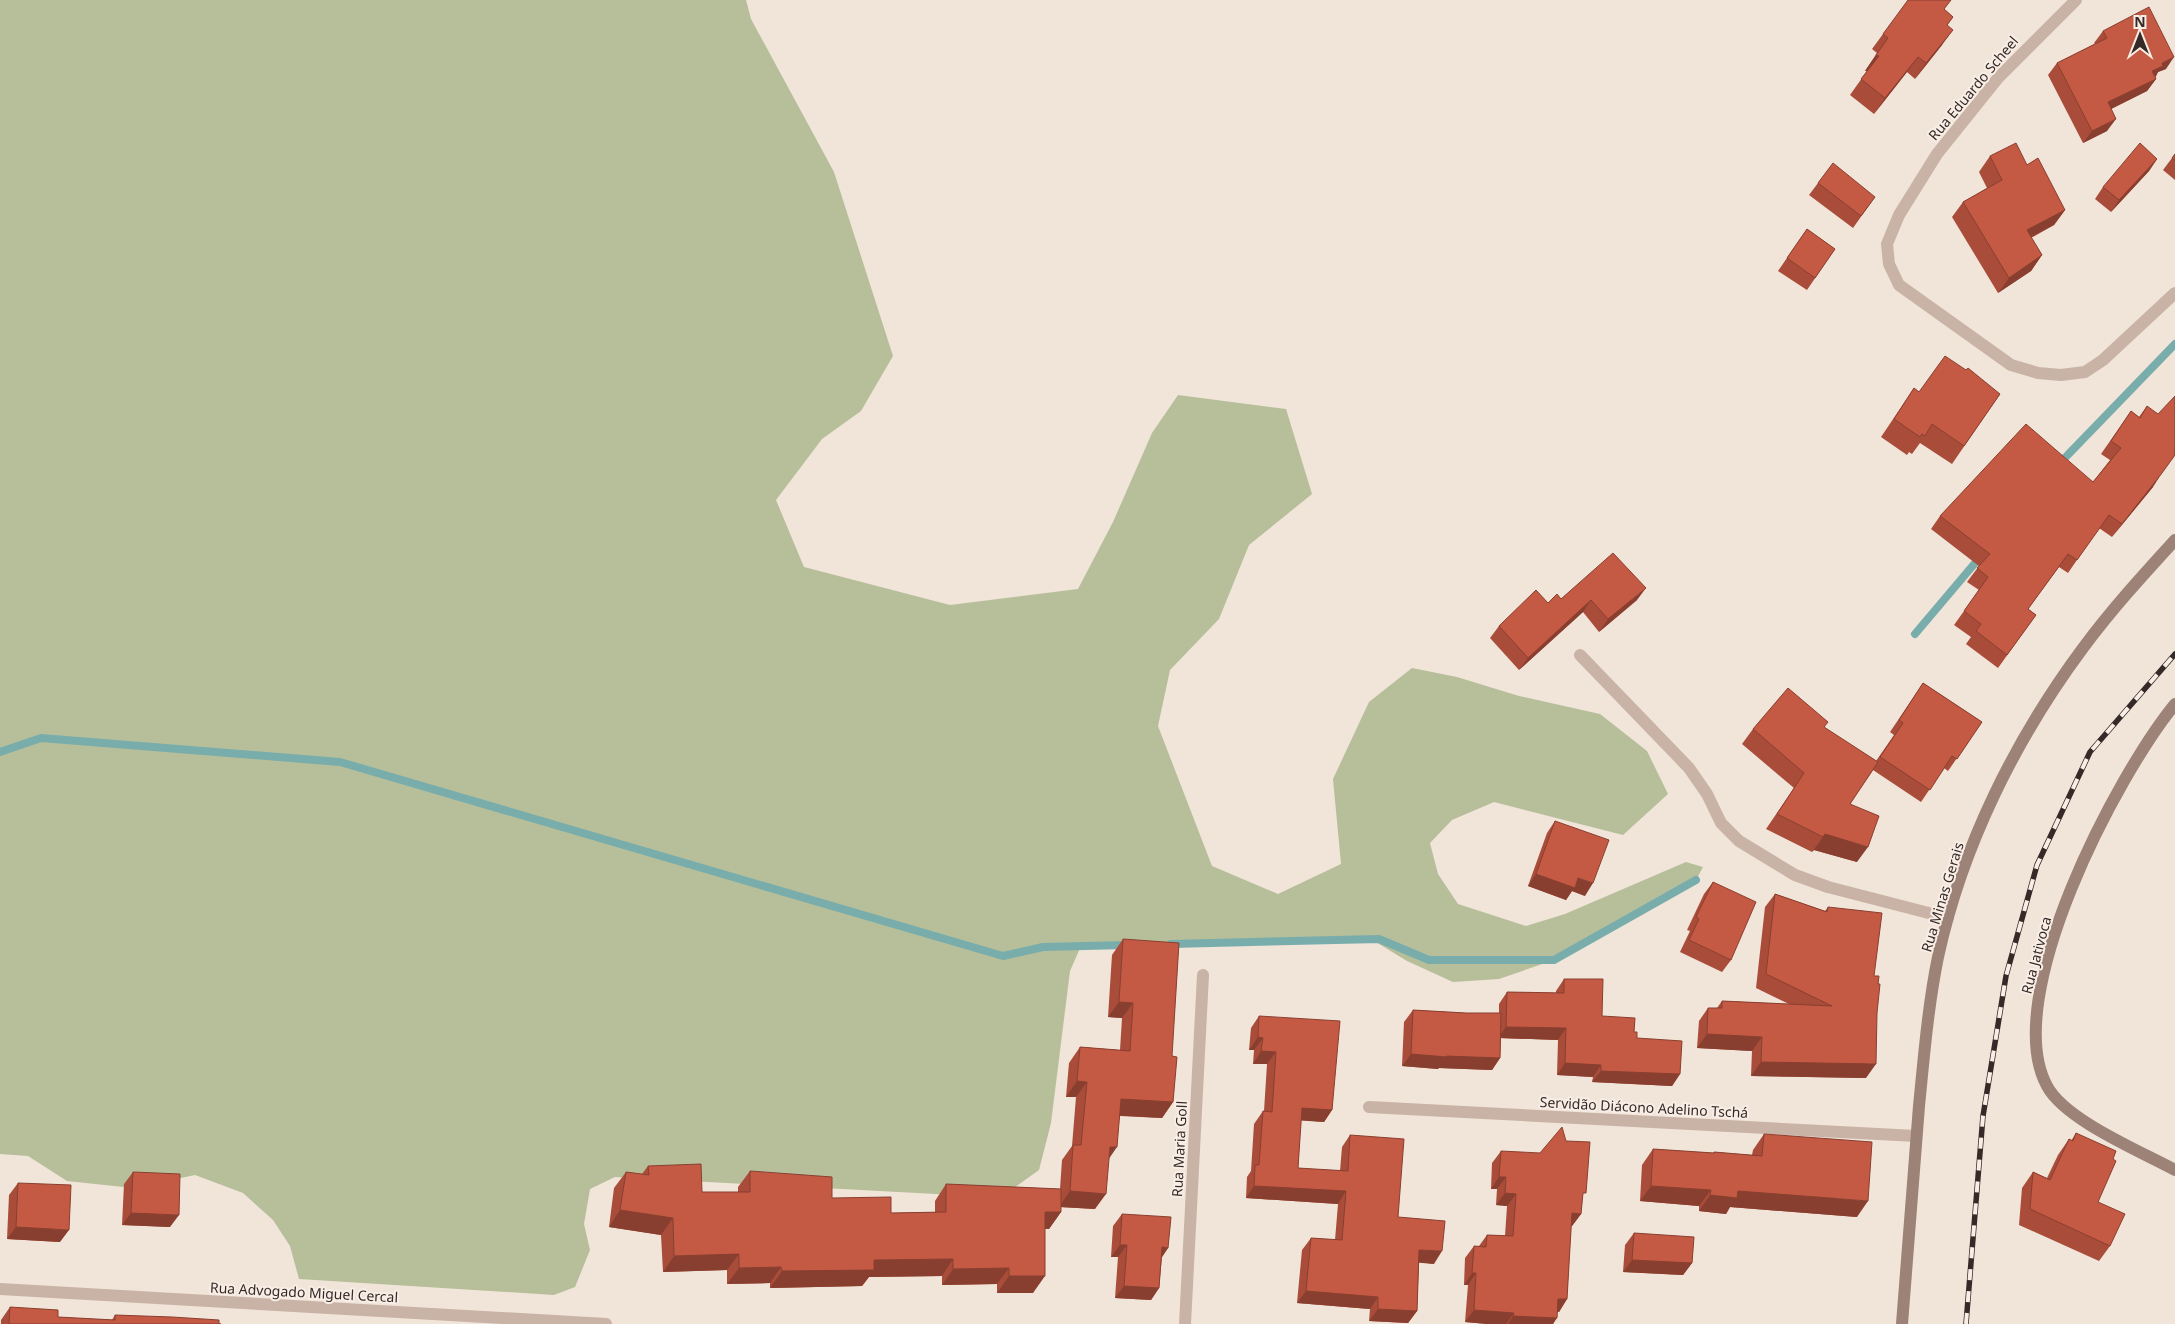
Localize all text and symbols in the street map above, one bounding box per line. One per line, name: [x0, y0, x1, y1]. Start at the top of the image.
north arrow: [2115, 10, 2165, 60]
text: N: [2134, 12, 2146, 31]
street label: Rua Eduardo Scheel: [1924, 32, 2022, 144]
street label: Rua Minas Gerais: [1916, 840, 1968, 954]
street label: Rua Jativoca: [2017, 914, 2055, 996]
street label: Servidão Diácono Adelino Tschá: [1539, 1092, 1749, 1122]
street label: Rua Maria Goll: [1167, 1100, 1191, 1198]
street label: Rua Advogado Miguel Cercal: [209, 1278, 399, 1306]

